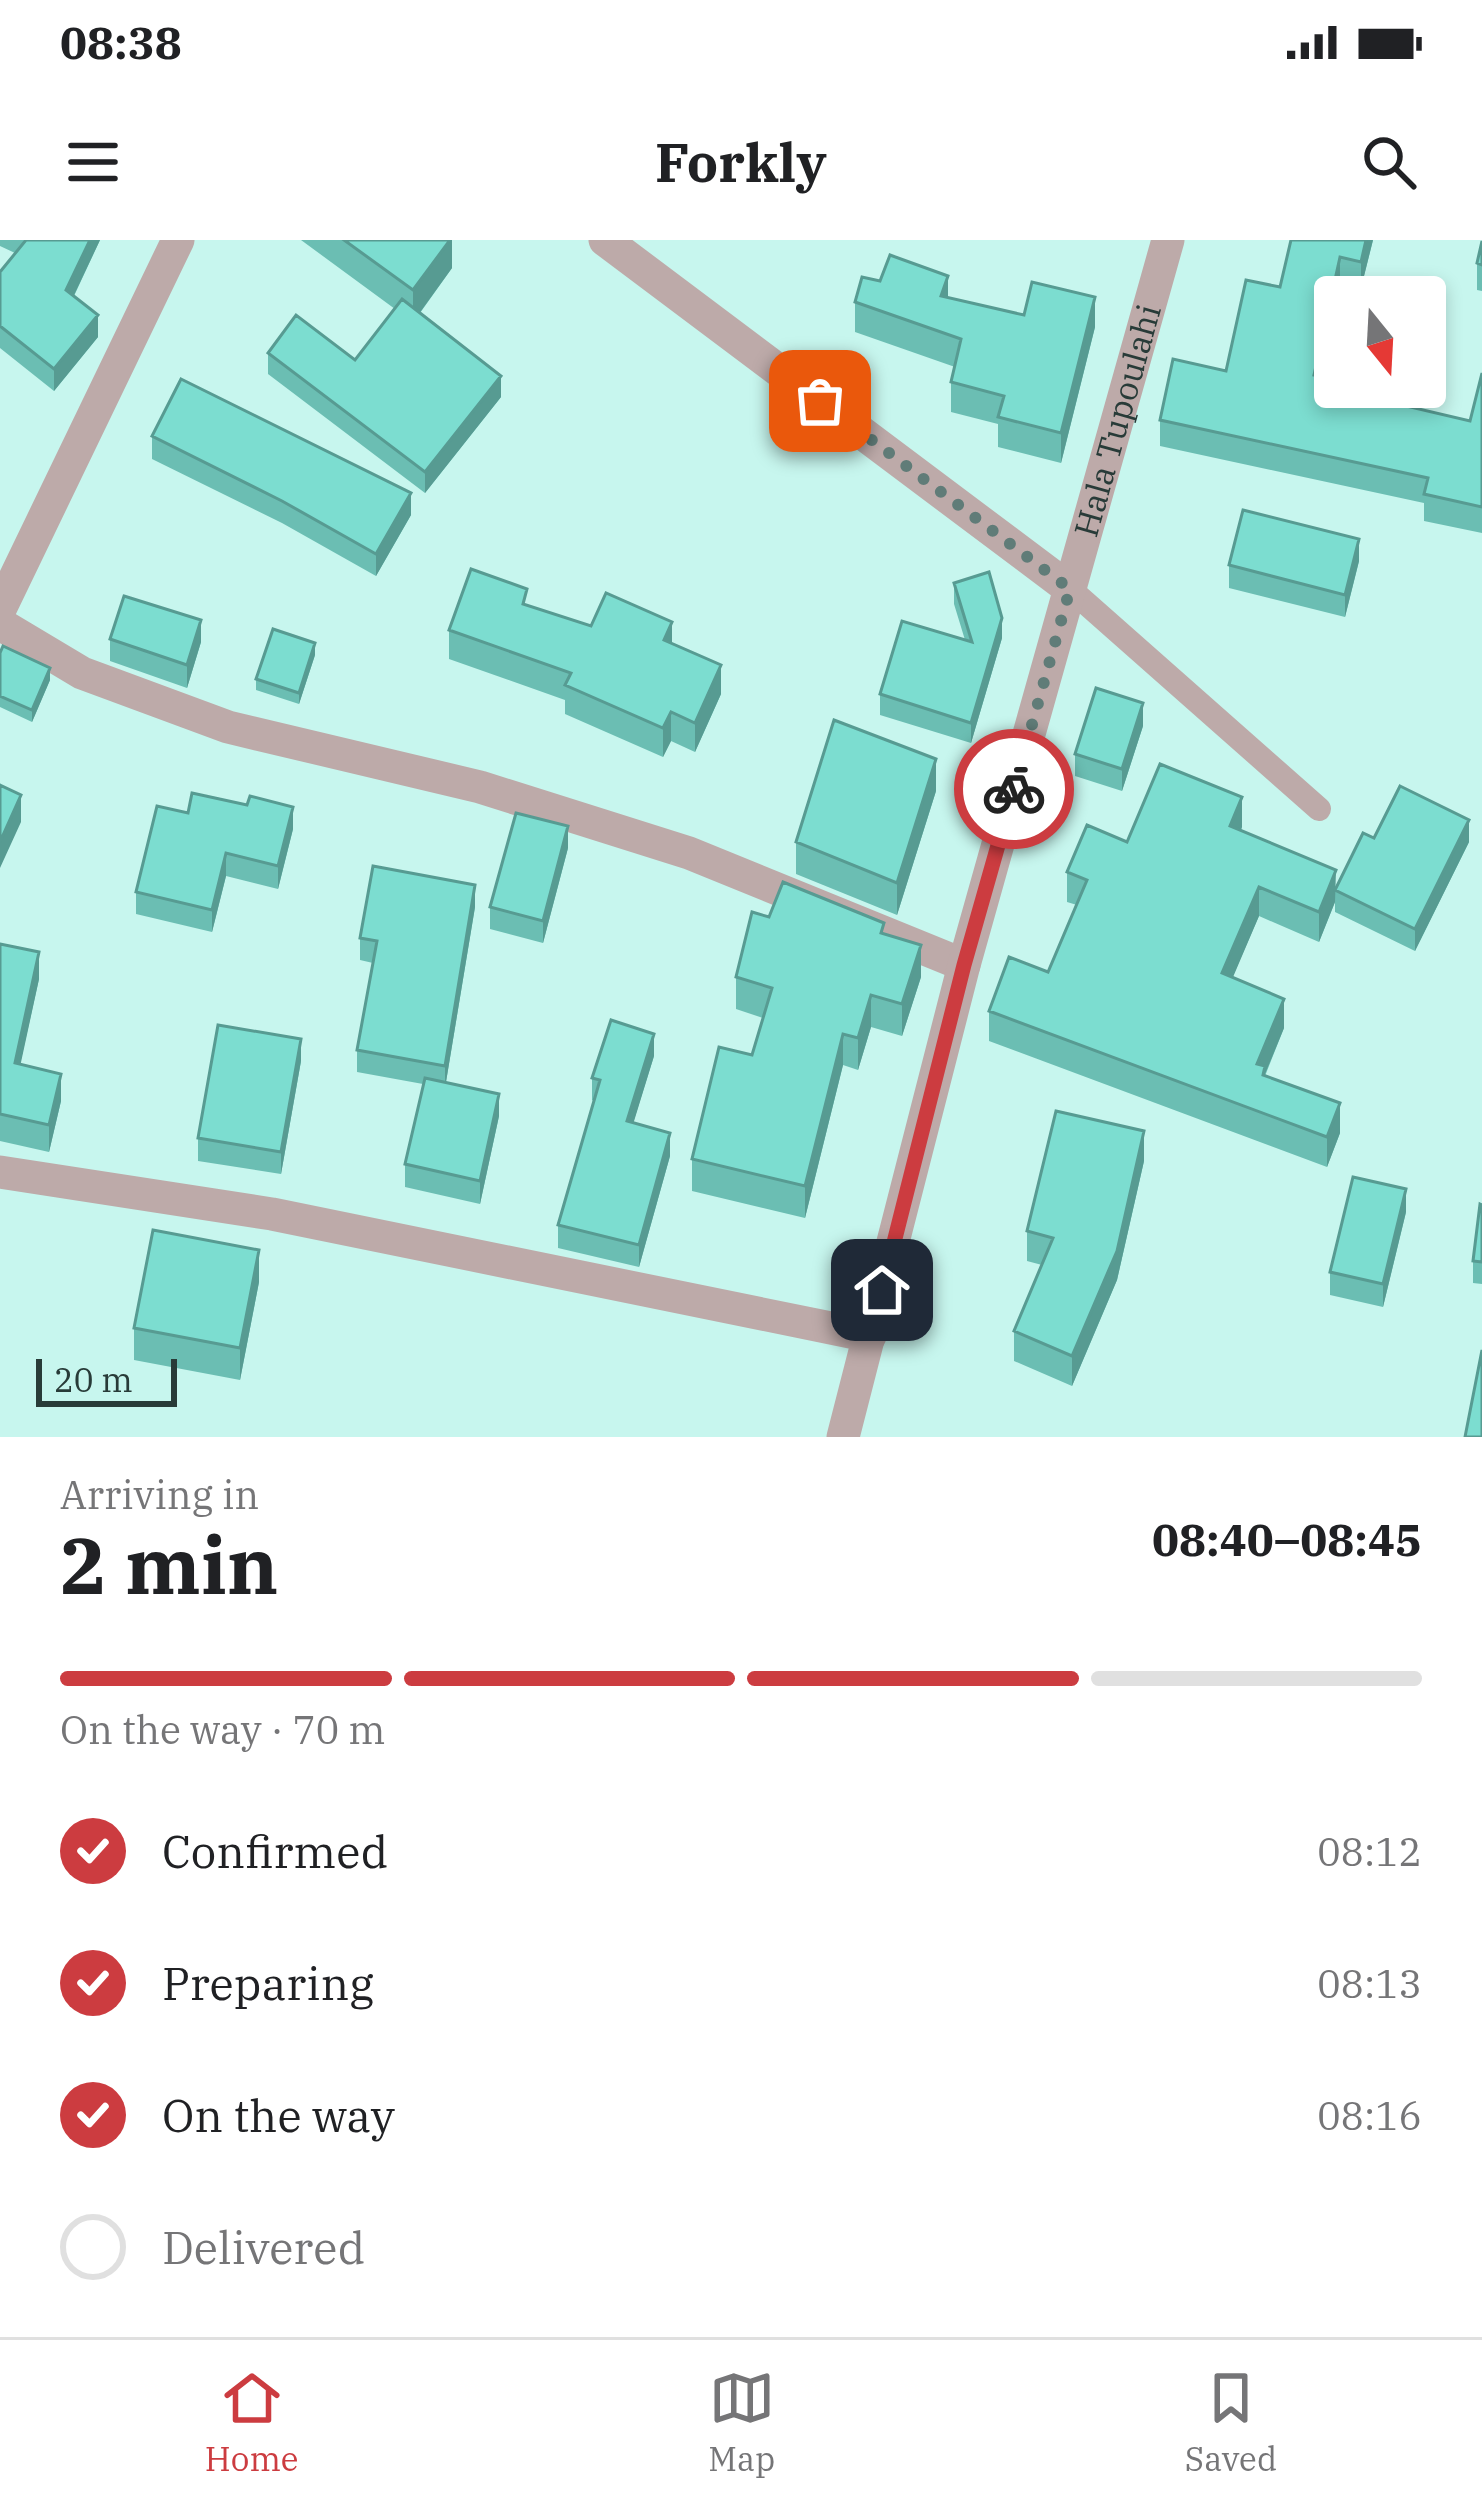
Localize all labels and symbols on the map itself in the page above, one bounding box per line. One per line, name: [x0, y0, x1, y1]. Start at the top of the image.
north arrow: [1314, 276, 1446, 408]
street label: Hala Tupoulahi: [1064, 299, 1170, 541]
pin: [769, 350, 871, 452]
courier: [954, 729, 1074, 849]
pin: [831, 1239, 933, 1341]
scale bar: [36, 1353, 177, 1406]

